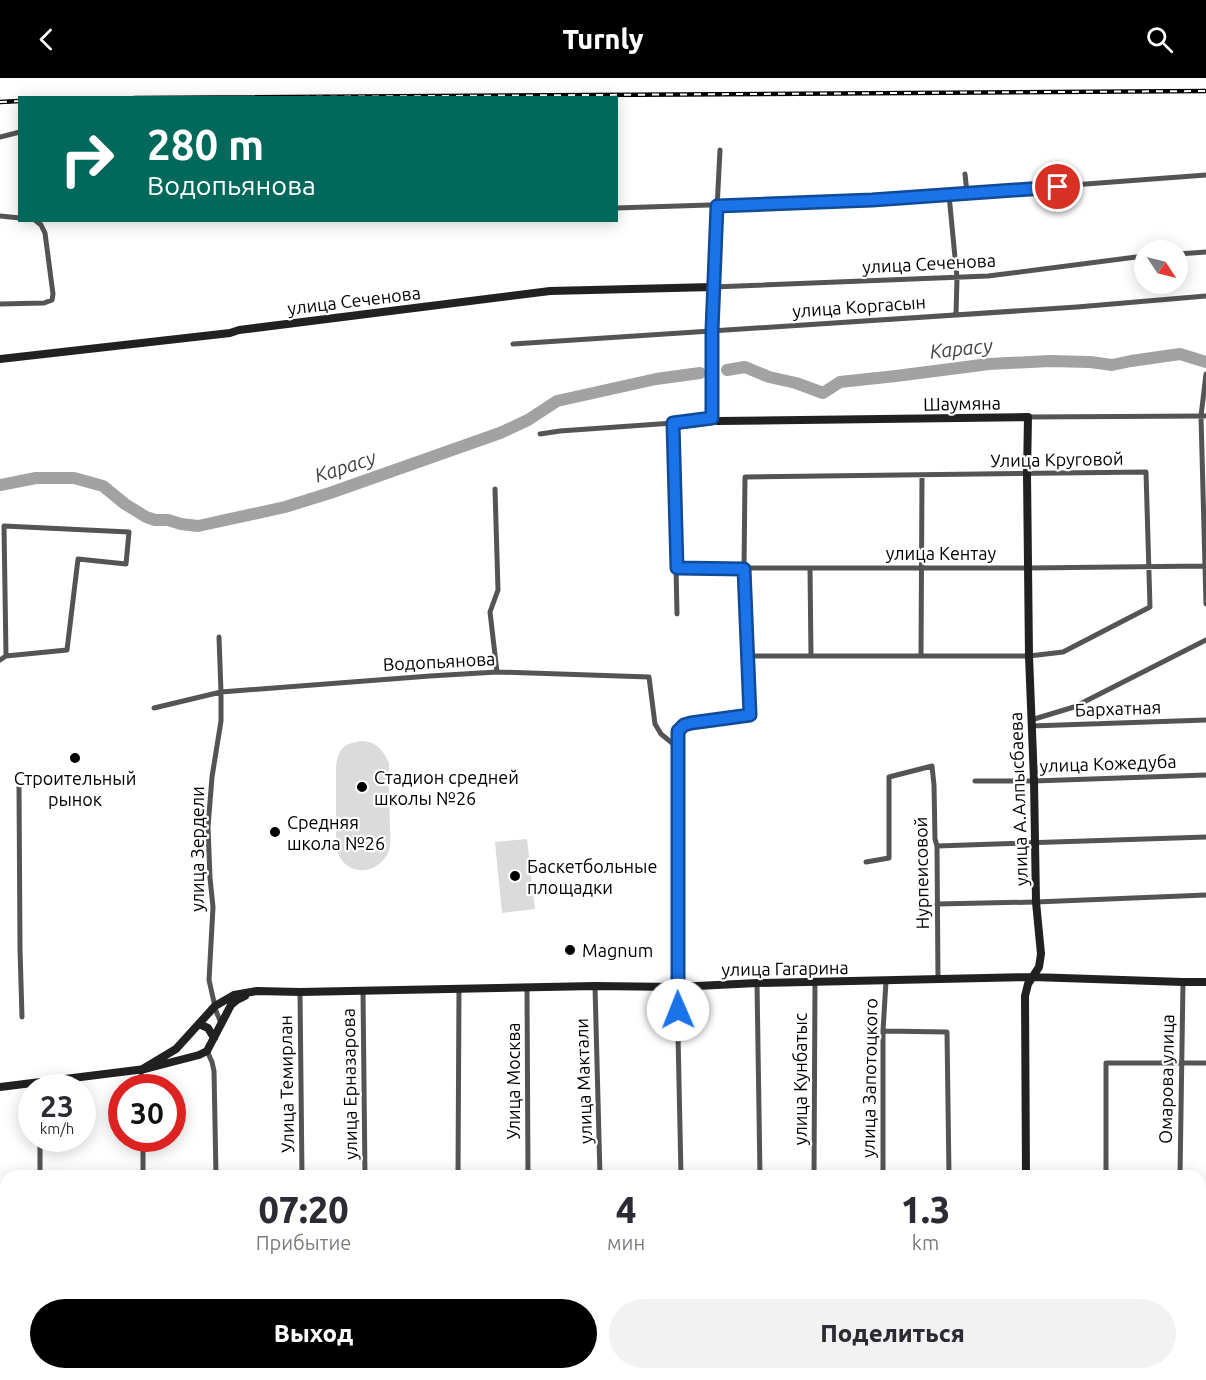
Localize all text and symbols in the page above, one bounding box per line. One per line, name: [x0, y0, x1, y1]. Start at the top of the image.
icon: back: [30, 23, 63, 56]
icon: search: [1143, 23, 1176, 56]
text: Turnly: [563, 24, 643, 54]
icon: right: [48, 120, 126, 198]
text: 280 m: [147, 121, 264, 168]
pin: [1032, 161, 1083, 212]
text: Водопьянова: [147, 170, 316, 200]
icon: arrive: [1041, 170, 1074, 203]
north arrow: [1134, 240, 1188, 294]
map controls: [1134, 240, 1188, 294]
street label: улица Сеченова: [862, 250, 996, 276]
street label: улица Сеченова: [286, 282, 422, 318]
street label: улица Коргасын: [791, 291, 927, 321]
water label: Карасу: [928, 333, 994, 363]
street label: Шаумяна: [923, 392, 1001, 414]
water label: Карасу: [311, 445, 379, 487]
street label: Улица Круговой: [990, 448, 1124, 470]
street label: улица Кентау: [886, 543, 997, 563]
street label: Водопьянова: [382, 648, 496, 674]
street label: Бархатная: [1074, 696, 1162, 720]
street label: улица А.Алпысбаева: [1005, 712, 1031, 886]
marker: Строительный рынок: [68, 751, 82, 765]
street label: улица Кожедуба: [1039, 751, 1177, 775]
place label: Стадион средней школы №26: [374, 767, 519, 808]
place label: Строительный рынок: [14, 768, 136, 809]
marker: Стадион средней школы №26: [355, 780, 369, 794]
street label: улица Зердели: [187, 786, 207, 912]
place label: Средняя школа №26: [287, 812, 385, 853]
street label: Нурпеисовой: [910, 817, 932, 929]
marker: Средняя школа №26: [268, 825, 282, 839]
place label: Баскетбольные площадки: [527, 856, 657, 897]
marker: Баскетбольные площадки: [508, 869, 522, 883]
place label: Magnum: [582, 940, 653, 960]
marker: Magnum: [563, 943, 577, 957]
street label: улица Гагарина: [721, 957, 849, 979]
position arrow: [646, 978, 710, 1042]
street label: улица Запотоцкого: [858, 998, 880, 1158]
street label: улица Ерназарова: [338, 1008, 360, 1160]
street label: улица Кунбатыс: [790, 1013, 810, 1145]
street label: Омарова улица: [1155, 1014, 1177, 1144]
street label: Улица Темирлан: [275, 1015, 297, 1153]
street label: улица Мактали: [571, 1018, 595, 1144]
street label: Улица Москва: [503, 1022, 523, 1140]
speed limit sign: 30: [108, 1074, 186, 1152]
text: 23: [40, 1089, 74, 1123]
text: km/h: [40, 1120, 74, 1137]
text: 07:20: [258, 1189, 349, 1230]
text: 4: [616, 1189, 636, 1230]
text: 1.3: [901, 1189, 950, 1230]
text: Прибытие: [256, 1231, 351, 1254]
text: мин: [607, 1231, 645, 1254]
text: km: [912, 1231, 939, 1254]
button: Выход: [30, 1299, 597, 1368]
button: Поделиться: [609, 1299, 1176, 1368]

